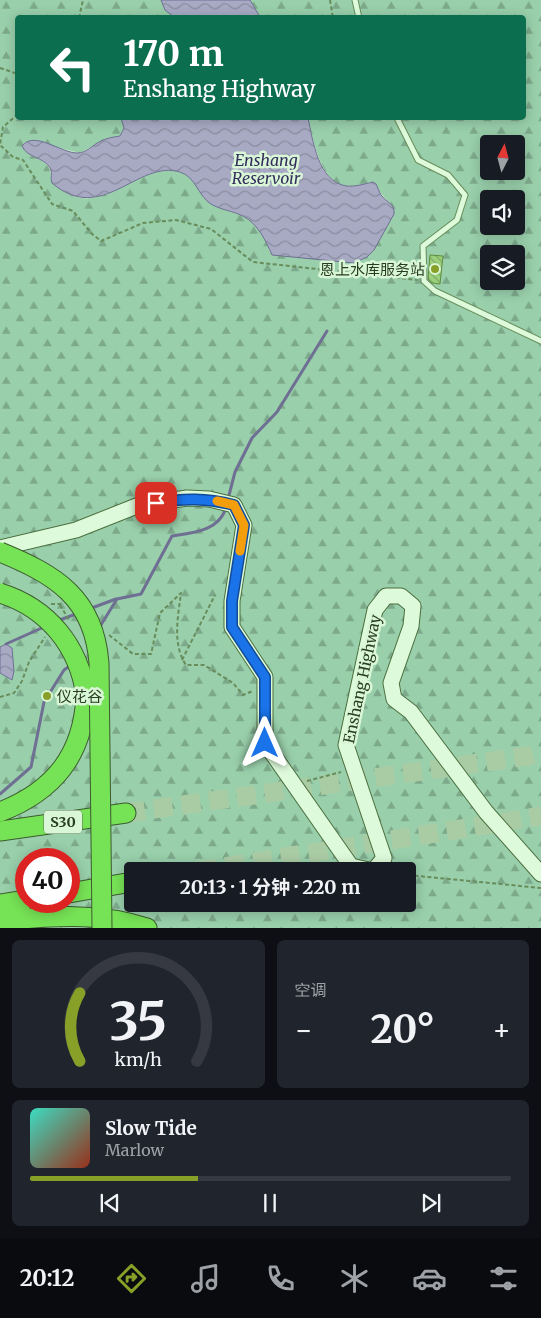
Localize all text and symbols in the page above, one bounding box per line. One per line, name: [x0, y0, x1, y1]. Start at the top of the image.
text: 170 m: [123, 32, 224, 76]
icon: left: [40, 35, 105, 100]
text: Enshang Highway: [123, 75, 315, 103]
north arrow: [480, 135, 525, 180]
map controls: [480, 135, 525, 290]
water label: Enshang Reservoir: [232, 150, 301, 188]
button: sound: [480, 190, 525, 235]
button: layers: [480, 245, 525, 290]
place label: 恩上水库服务站: [320, 260, 425, 279]
marker: 恩上水库服务站: [429, 263, 441, 275]
pin: [135, 482, 177, 524]
icon: arrive: [142, 489, 170, 517]
street label: Enshang Highway: [339, 613, 385, 745]
place label: 仪花谷: [57, 687, 102, 706]
marker: 仪花谷: [41, 690, 53, 702]
position arrow: [238, 716, 290, 768]
road number: S30: [44, 810, 82, 834]
speed limit sign: 40: [15, 848, 80, 913]
text: 20:13 · 1 分钟 · 220 m: [180, 875, 360, 899]
text: 空调: [295, 980, 327, 1000]
text: 35: [109, 989, 167, 1054]
text: 20°: [371, 1006, 435, 1053]
text: −: [295, 1012, 313, 1048]
text: +: [492, 1012, 511, 1048]
text: km/h: [115, 1048, 162, 1071]
text: Slow Tide: [105, 1116, 197, 1140]
text: Marlow: [105, 1140, 164, 1160]
icon: previous: [96, 1189, 124, 1217]
icon: pause: [256, 1189, 284, 1217]
icon: next: [417, 1189, 445, 1217]
icon: directions: [114, 1261, 149, 1296]
icon: music: [188, 1261, 223, 1296]
icon: phone: [263, 1261, 298, 1296]
icon: climate: [337, 1261, 372, 1296]
icon: car: [412, 1261, 447, 1296]
icon: filters: [486, 1261, 521, 1296]
text: 20:12: [20, 1264, 75, 1292]

